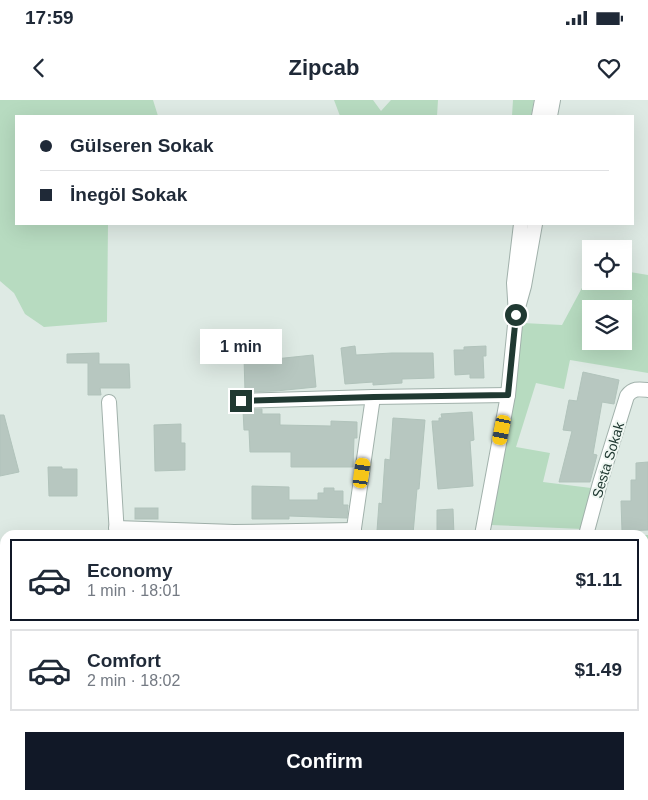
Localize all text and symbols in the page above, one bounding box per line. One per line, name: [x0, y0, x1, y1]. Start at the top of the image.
text: 17:59: [25, 7, 74, 28]
icon: back: [25, 54, 53, 82]
icon: heart: [595, 54, 623, 82]
text: Zipcab: [289, 55, 359, 80]
text: Gülseren Sokak: [70, 135, 214, 156]
text: İnegöl Sokak: [70, 184, 187, 205]
map controls: [582, 240, 632, 350]
button: locate: [582, 240, 632, 290]
button: layers: [582, 300, 632, 350]
route start: [505, 304, 527, 326]
callout: 1 min: [200, 328, 282, 364]
text: 1 min: [220, 338, 262, 355]
route end: [230, 390, 252, 412]
car: [491, 414, 512, 446]
street label: Sesta Sokak: [589, 419, 627, 500]
car: [352, 457, 371, 489]
icon: car: [27, 558, 72, 603]
text: Economy: [87, 560, 173, 581]
text: $1.11: [576, 569, 622, 590]
text: 1 min · 18:01: [87, 582, 180, 599]
icon: car: [27, 648, 72, 693]
text: Comfort: [87, 650, 161, 671]
text: $1.49: [574, 659, 622, 680]
text: 2 min · 18:02: [87, 672, 180, 689]
button: Confirm: [25, 732, 624, 790]

